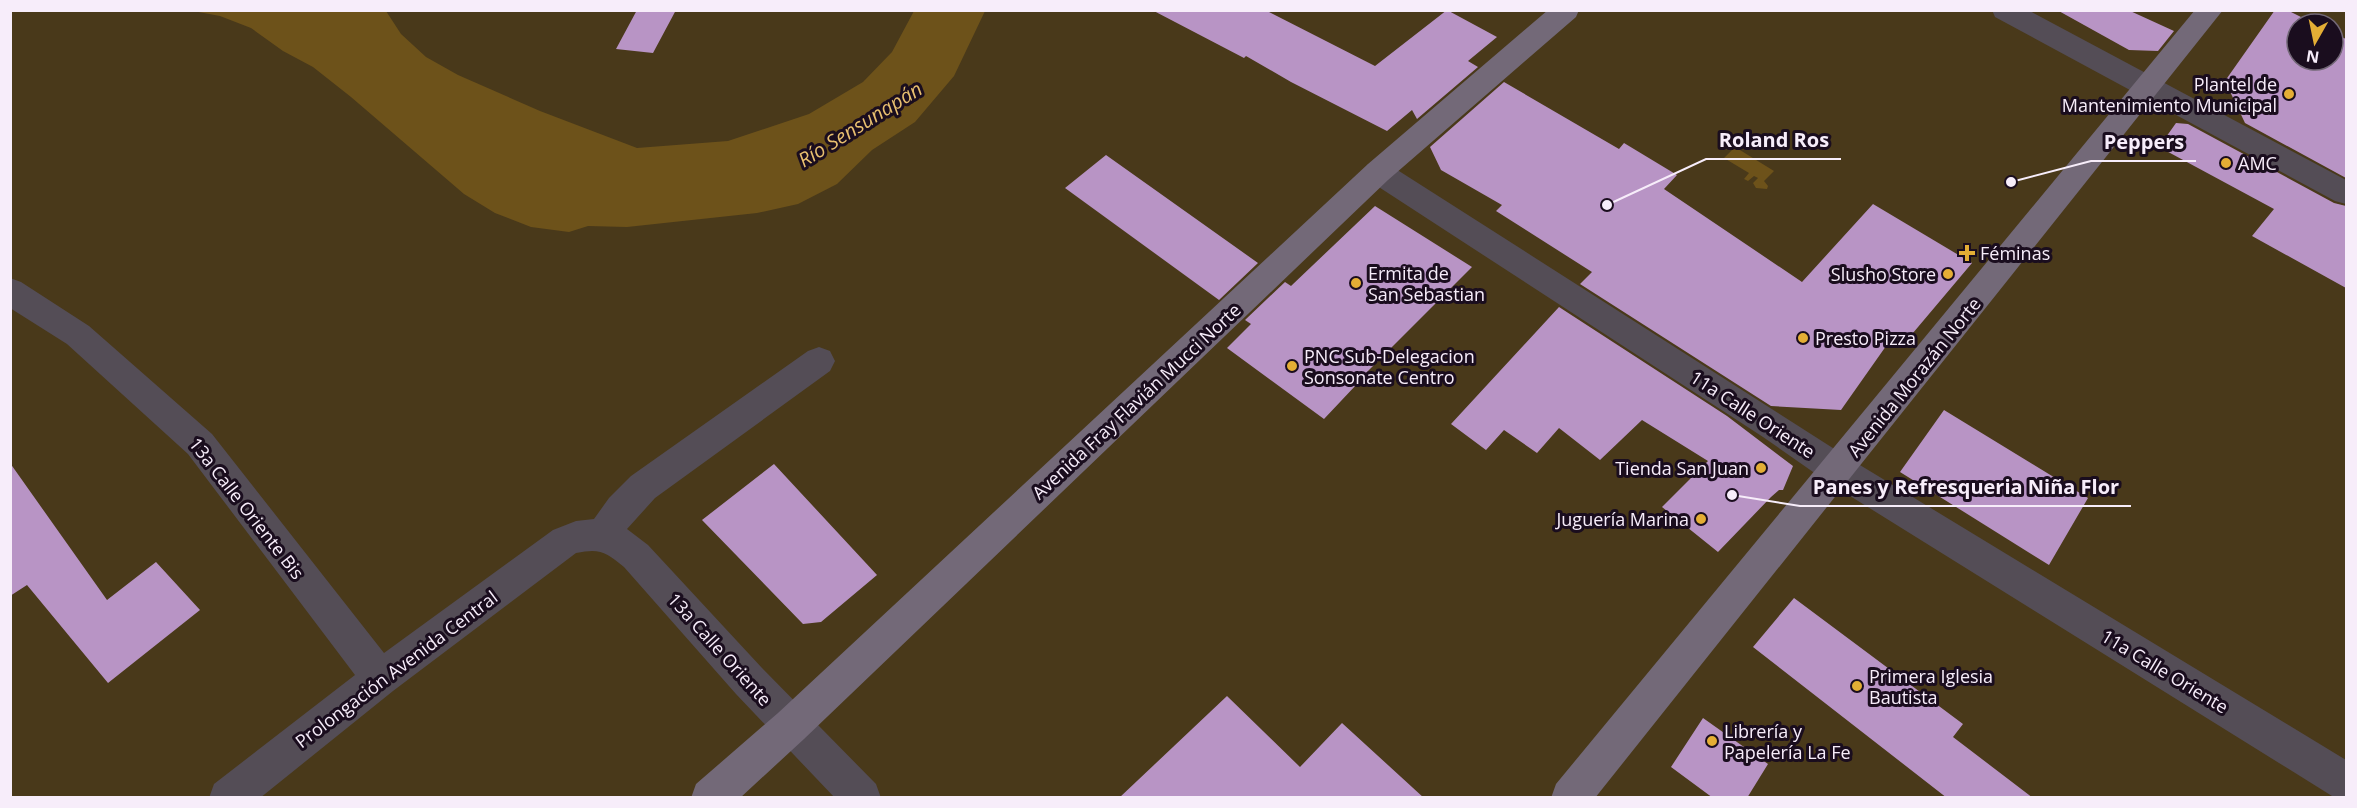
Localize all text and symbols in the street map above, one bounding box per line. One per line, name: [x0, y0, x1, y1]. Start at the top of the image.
north arrow: [2285, 12, 2345, 72]
text: N: [2305, 45, 2321, 69]
place label: Plantel de Mantenimiento Municipal: [2062, 72, 2277, 117]
water label: Río Sensunapán: [793, 75, 927, 173]
marker: Plantel de Mantenimiento Municipal: [2282, 87, 2296, 101]
callout: Roland Ros: [1706, 121, 1841, 159]
callout: Peppers: [2091, 123, 2196, 161]
text: Roland Ros: [1719, 126, 1829, 153]
text: Peppers: [2104, 128, 2184, 155]
place label: AMC: [2238, 151, 2277, 175]
marker: AMC: [2219, 156, 2233, 170]
place label: Féminas: [1980, 241, 2050, 265]
marker: Féminas: [1958, 244, 1976, 262]
place label: Ermita de San Sebastian: [1368, 261, 1485, 306]
place label: Slusho Store: [1831, 262, 1936, 286]
marker: Slusho Store: [1941, 267, 1955, 281]
marker: Ermita de San Sebastian: [1349, 276, 1363, 290]
street label: Avenida Morazán Norte: [1842, 292, 1986, 462]
street label: Avenida Fray Flavián Mucci Norte: [1026, 298, 1246, 504]
place label: Presto Pizza: [1815, 326, 1916, 350]
marker: Presto Pizza: [1796, 331, 1810, 345]
place label: PNC Sub-Delegacion Sonsonate Centro: [1304, 344, 1475, 389]
marker: PNC Sub-Delegacion Sonsonate Centro: [1285, 359, 1299, 373]
street label: 11a Calle Oriente: [1686, 365, 1820, 463]
street label: 13a Calle Oriente Bis: [184, 432, 310, 584]
place label: Tienda San Juan: [1615, 456, 1749, 480]
marker: Tienda San Juan: [1754, 461, 1768, 475]
callout: Panes y Refresqueria Niña Flor: [1800, 468, 2131, 506]
text: Panes y Refresqueria Niña Flor: [1813, 473, 2119, 500]
place label: Juguería Marina: [1554, 507, 1689, 531]
marker: Juguería Marina: [1694, 512, 1708, 526]
street label: Prolongación Avenida Central: [290, 585, 502, 753]
street label: 13a Calle Oriente: [663, 587, 777, 711]
street label: 11a Calle Oriente: [2097, 624, 2233, 718]
place label: Primera Iglesia Bautista: [1869, 664, 1993, 709]
marker: Primera Iglesia Bautista: [1850, 679, 1864, 693]
place label: Librería y Papelería La Fe: [1724, 719, 1851, 764]
marker: Librería y Papelería La Fe: [1705, 734, 1719, 748]

